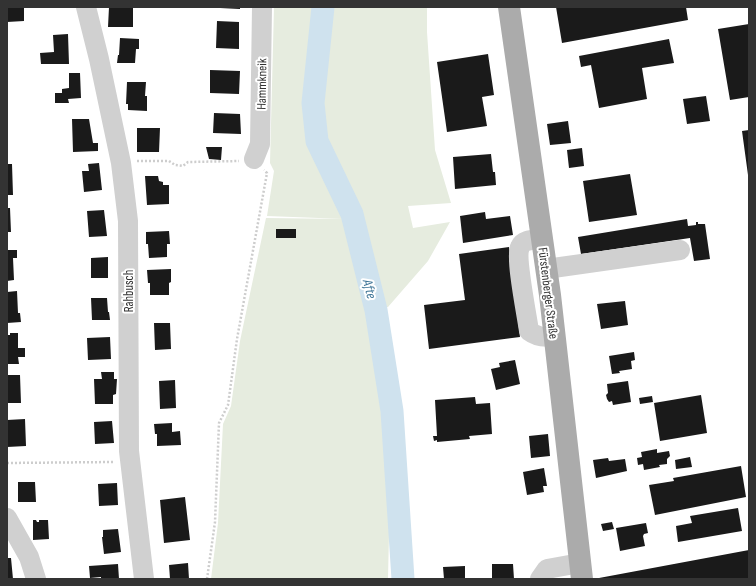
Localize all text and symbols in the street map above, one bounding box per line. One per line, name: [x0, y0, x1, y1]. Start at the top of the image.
street label: Hammkneik: [254, 58, 270, 110]
street label: Fürstenberger Straße: [534, 246, 562, 340]
street label: Rahbusch: [121, 270, 137, 312]
water label: Afte: [359, 277, 380, 301]

